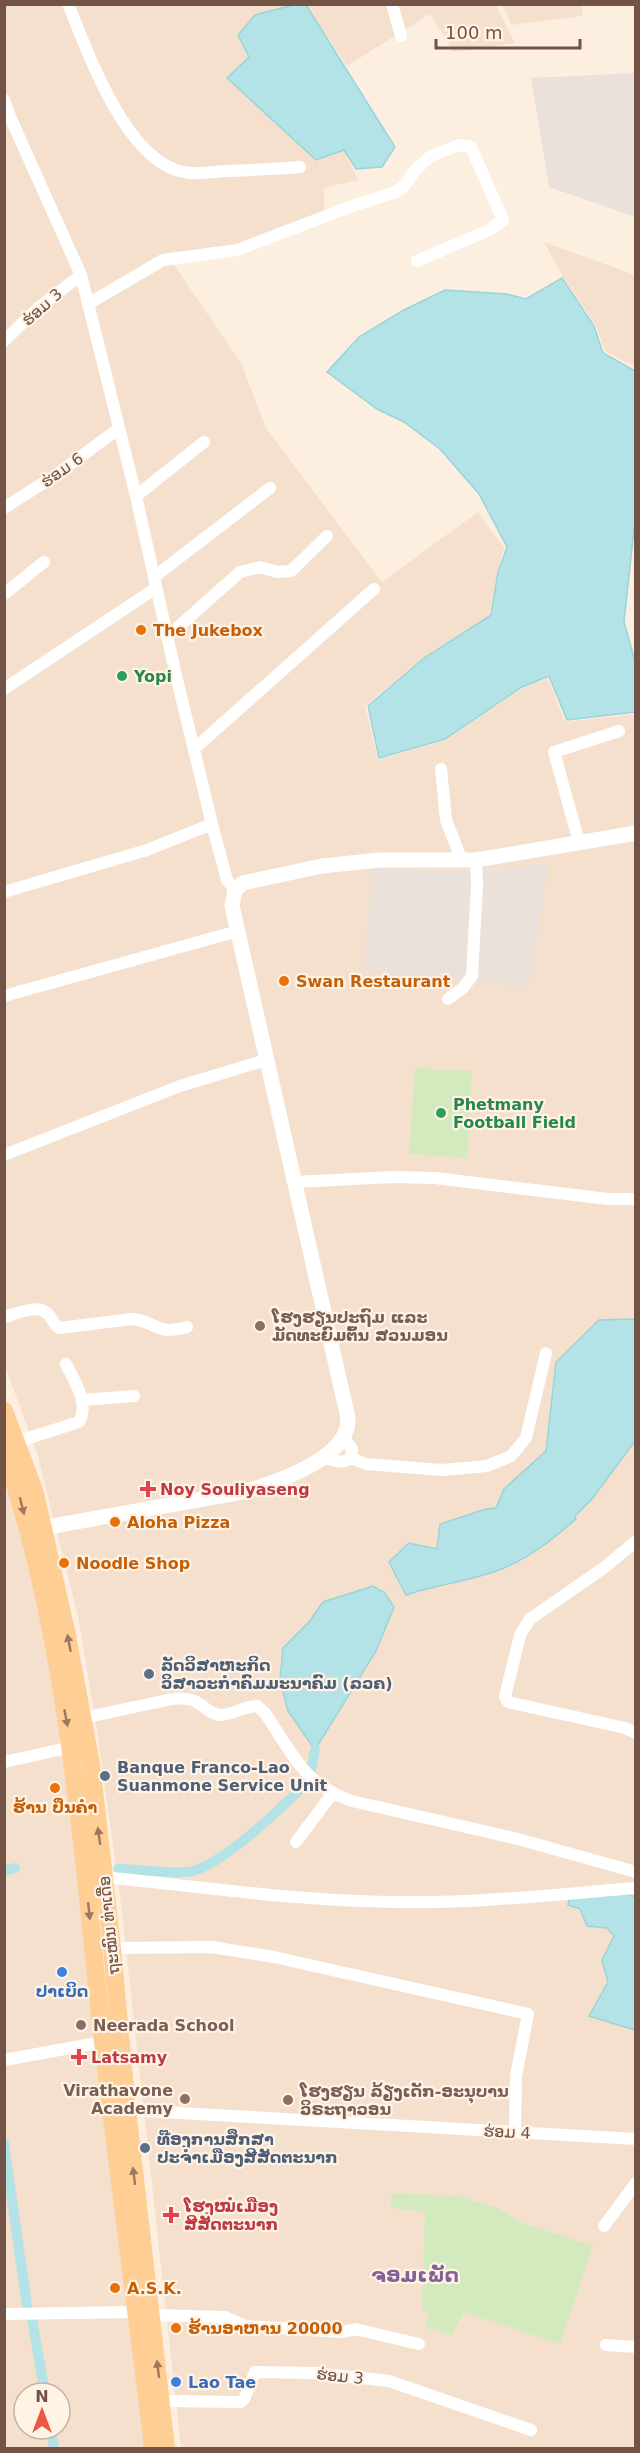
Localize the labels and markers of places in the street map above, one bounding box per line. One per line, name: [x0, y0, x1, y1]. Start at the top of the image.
place label: The Jukebox: [153, 621, 264, 640]
marker: The Jukebox: [134, 623, 148, 637]
place label: Yopi: [133, 667, 172, 686]
marker: Yopi: [115, 669, 129, 683]
place label: Swan Restaurant: [296, 972, 451, 991]
marker: Swan Restaurant: [277, 974, 291, 988]
place label: Phetmany Football Field: [453, 1095, 576, 1132]
marker: Phetmany Football Field: [434, 1106, 448, 1120]
place label: ໂຮງຮຽນປະຖົມ ແລະ ມັດທະຍົມຕົ້ນ ສວນມອນ: [271, 1308, 448, 1345]
marker: ໂຮງຮຽນປະຖົມ ແລະ ມັດທະຍົມຕົ້ນ ສວນມອນ: [253, 1319, 267, 1333]
place label: Noy Souliyaseng: [160, 1480, 310, 1499]
marker: Noy Souliyaseng: [141, 1482, 155, 1496]
place label: Aloha Pizza: [127, 1513, 230, 1532]
marker: Aloha Pizza: [108, 1515, 122, 1529]
place label: Noodle Shop: [76, 1554, 190, 1573]
marker: Noodle Shop: [57, 1556, 71, 1570]
place label: ລັດວິສາຫະກິດ ວິສາວະກຳຄົມມະນາຄົມ (ລວຄ): [161, 1655, 393, 1693]
marker: ລັດວິສາຫະກິດ ວິສາວະກຳຄົມມະນາຄົມ (ລວຄ): [142, 1667, 156, 1681]
place label: Banque Franco-Lao Suanmone Service Unit: [117, 1758, 328, 1795]
marker: Banque Franco-Lao Suanmone Service Unit: [98, 1769, 112, 1783]
marker: ຮ້ານ ປິ່ນຄຳ: [48, 1781, 62, 1795]
place label: ຮ້ານ ປິ່ນຄຳ: [13, 1797, 98, 1817]
marker: ປາເບິດ: [55, 1965, 69, 1979]
place label: ປາເບິດ: [36, 1981, 88, 2001]
place label: Neerada School: [93, 2016, 234, 2035]
marker: Neerada School: [74, 2018, 88, 2032]
place label: Latsamy: [91, 2048, 168, 2067]
marker: Latsamy: [72, 2050, 86, 2064]
place label: Virathavone Academy: [63, 2081, 174, 2118]
place label: ໂຮງຮຽນ ລ້ຽງເດັກ-ອະນຸບານ ວິຣະຖາວອນ: [299, 2082, 509, 2119]
marker: Virathavone Academy: [178, 2092, 192, 2106]
marker: ໂຮງຮຽນ ລ້ຽງເດັກ-ອະນຸບານ ວິຣະຖາວອນ: [281, 2093, 295, 2107]
place label: ທ໊ອງການສຶກສາ ປະຈໍາເມືອງສີສັດຕະນາກ: [157, 2128, 338, 2167]
marker: ທ໊ອງການສຶກສາ ປະຈໍາເມືອງສີສັດຕະນາກ: [138, 2141, 152, 2155]
place label: ໂຮງໝໍເມືອງ ສີສັດຕະນາກ: [183, 2196, 278, 2234]
marker: ໂຮງໝໍເມືອງ ສີສັດຕະນາກ: [162, 2206, 180, 2224]
place label: A.S.K.: [127, 2279, 182, 2298]
marker: A.S.K.: [108, 2281, 122, 2295]
place label: ຮ້ານອາຫານ 20000: [188, 2318, 343, 2338]
marker: ຮ້ານອາຫານ 20000: [169, 2321, 183, 2335]
place label: Lao Tae: [188, 2373, 256, 2392]
marker: Lao Tae: [169, 2375, 183, 2389]

